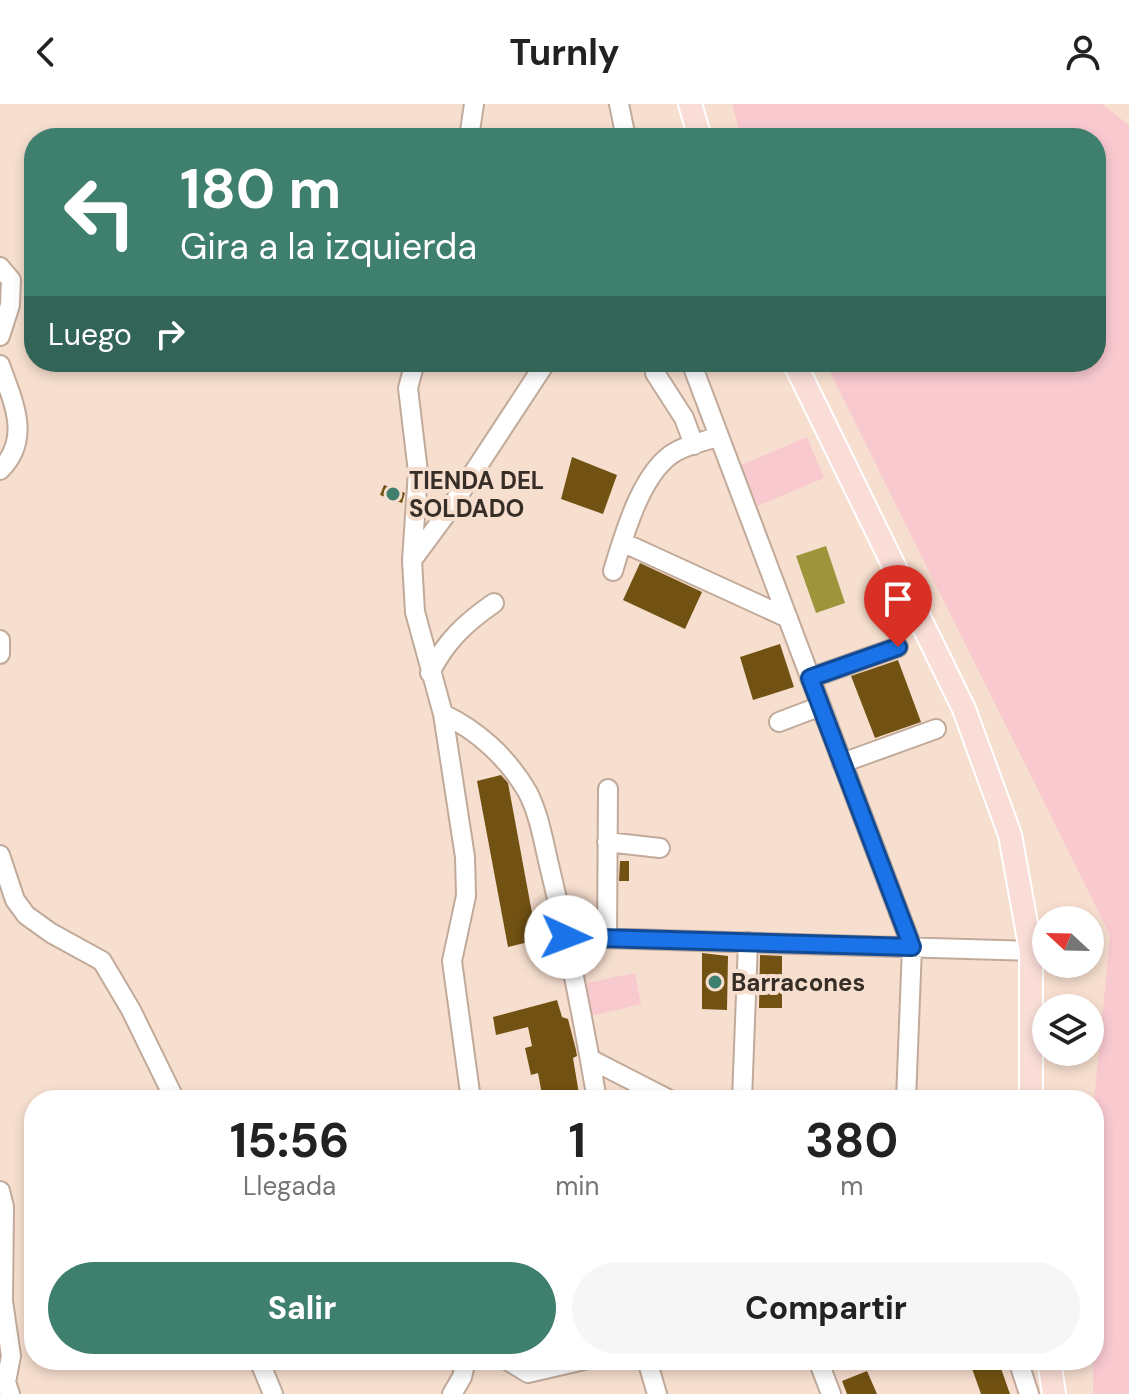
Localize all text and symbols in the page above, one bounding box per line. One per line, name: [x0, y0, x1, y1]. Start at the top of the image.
text: Turnly: [509, 29, 620, 76]
icon: back: [24, 30, 68, 74]
icon: person: [1061, 30, 1105, 74]
text: 180 m: [180, 152, 341, 225]
icon: left: [48, 160, 152, 264]
text: Gira a la izquierda: [180, 223, 477, 270]
icon: right: [148, 312, 192, 356]
text: Luego: [48, 315, 132, 354]
place label: TIENDA DEL SOLDADO: [409, 465, 544, 524]
marker: TIENDA DEL SOLDADO: [384, 485, 402, 503]
pin: [864, 565, 932, 647]
icon: arrive: [876, 577, 920, 621]
position arrow: [524, 895, 608, 979]
north arrow: [1032, 906, 1104, 978]
map controls: [1032, 906, 1104, 1066]
place label: Barracones: [731, 967, 865, 998]
marker: Barracones: [706, 973, 724, 991]
button: layers: [1032, 994, 1104, 1066]
text: 15:56: [230, 1109, 349, 1172]
text: 1: [569, 1109, 586, 1172]
text: 380: [805, 1109, 898, 1172]
text: Llegada: [243, 1169, 336, 1203]
text: min: [555, 1169, 600, 1203]
text: m: [840, 1169, 863, 1203]
button: Salir: [48, 1262, 556, 1354]
button: Compartir: [572, 1262, 1080, 1354]

